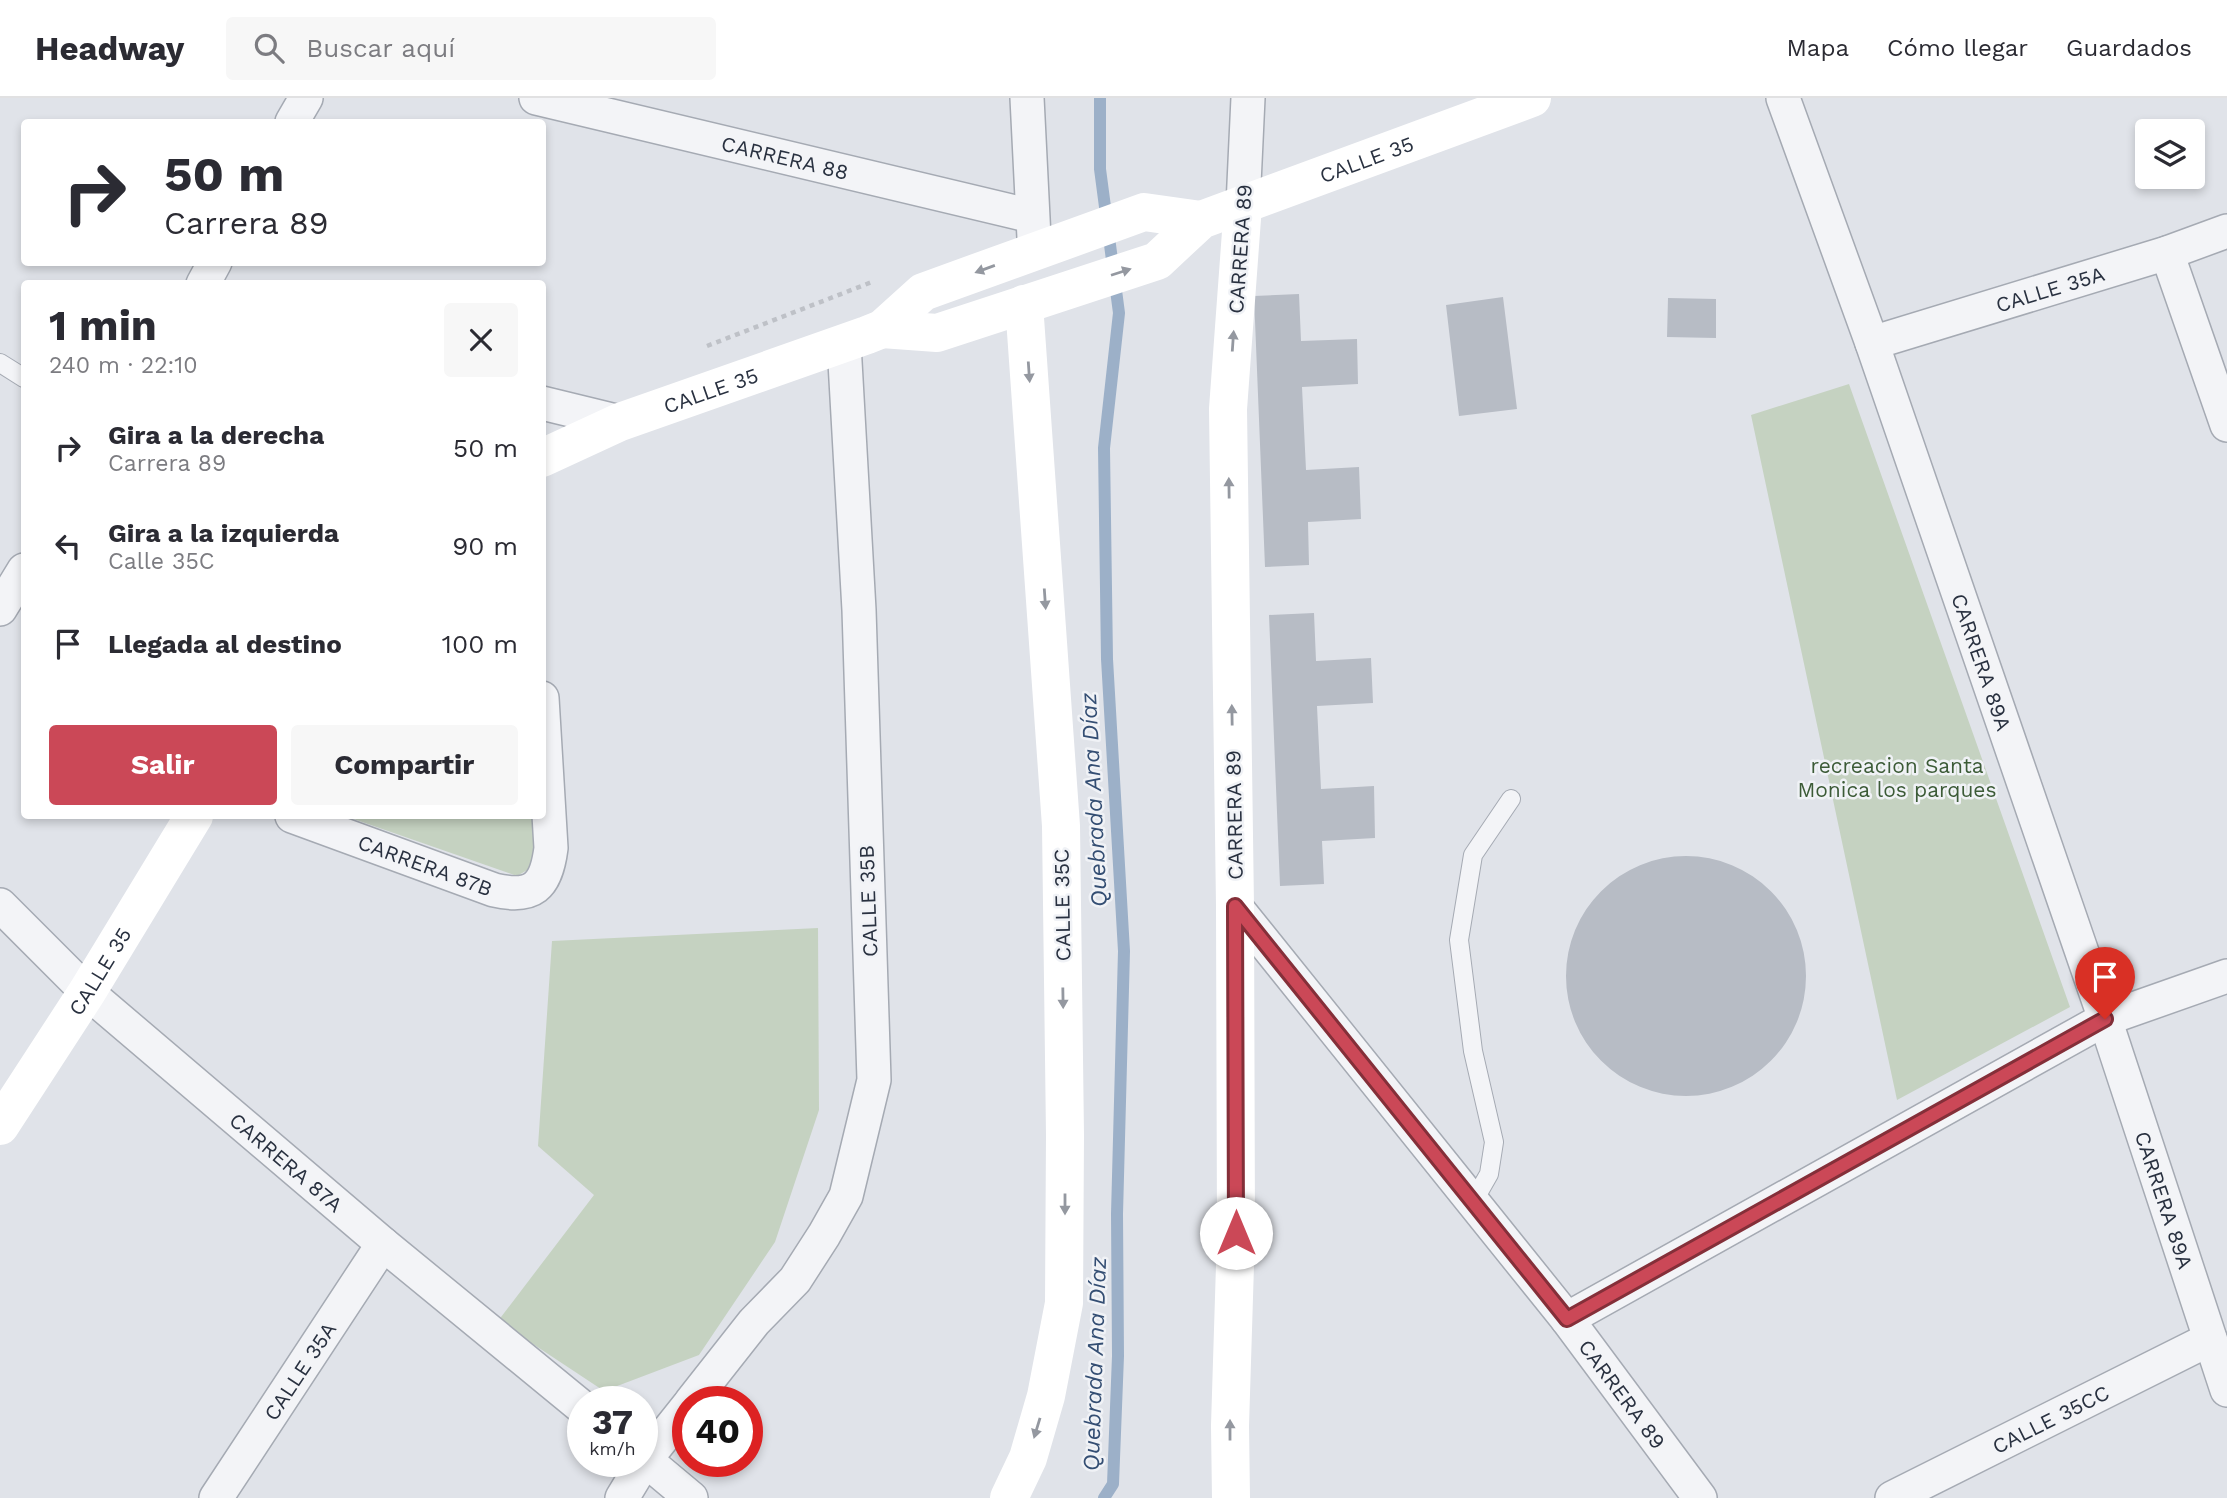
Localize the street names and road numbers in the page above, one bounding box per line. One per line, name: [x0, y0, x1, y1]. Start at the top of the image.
street label: CARRERA 88: [719, 130, 851, 184]
street label: CALLE 35: [1316, 130, 1417, 188]
street label: CARRERA 89: [1223, 183, 1257, 315]
street label: CALLE 35A: [1993, 260, 2107, 317]
street label: CALLE 35: [660, 362, 761, 418]
street label: CARRERA 89A: [1947, 590, 2017, 734]
street label: CARRERA 89: [1220, 750, 1248, 880]
street label: CARRERA 87B: [355, 829, 496, 901]
street label: CALLE 35B: [854, 845, 882, 957]
street label: CALLE 35C: [1049, 848, 1075, 962]
street label: CALLE 35: [63, 923, 136, 1020]
street label: CARRERA 87A: [225, 1107, 348, 1217]
street label: CARRERA 89A: [2130, 1128, 2199, 1272]
street label: CALLE 35A: [258, 1317, 341, 1425]
street label: CARRERA 89: [1574, 1334, 1671, 1453]
street label: CALLE 35CC: [1988, 1379, 2113, 1458]

